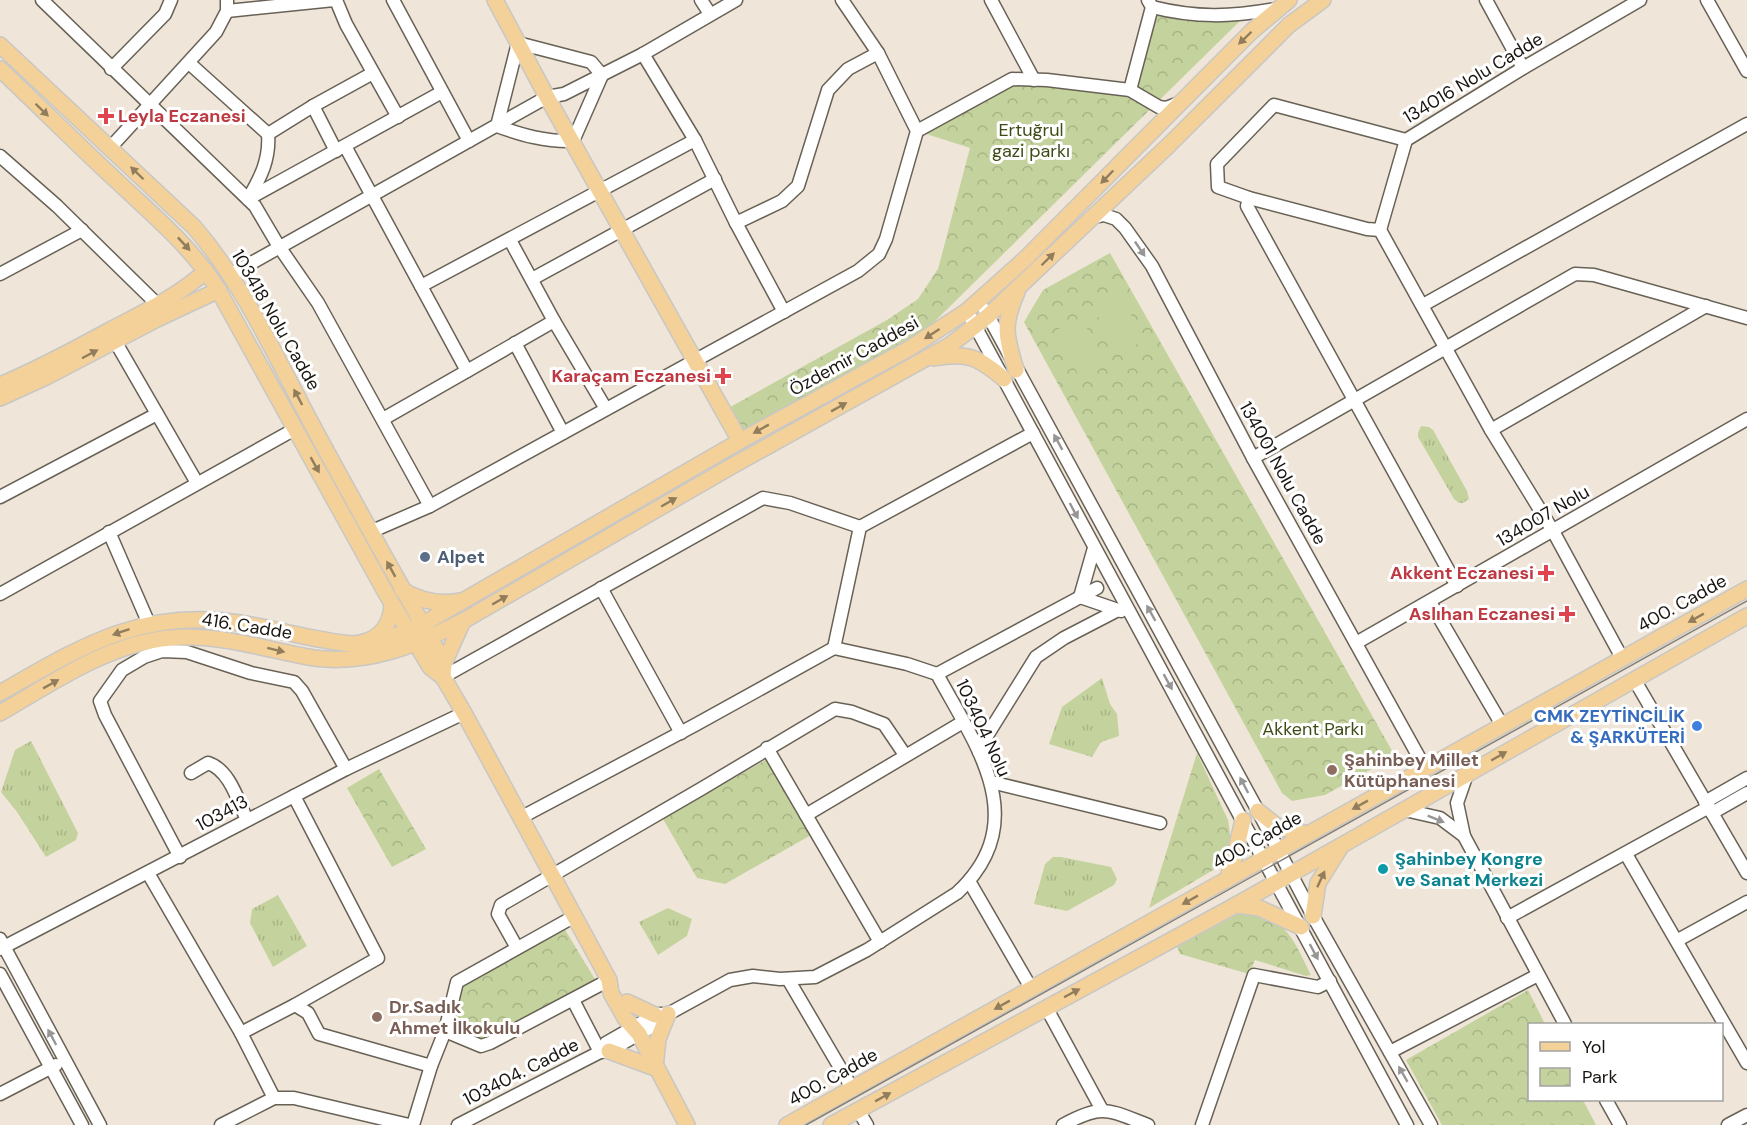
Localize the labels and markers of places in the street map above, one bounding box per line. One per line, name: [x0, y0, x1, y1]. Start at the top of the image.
place label: Leyla Eczanesi: [118, 104, 246, 128]
marker: Leyla Eczanesi: [99, 109, 113, 123]
place label: Karaçam Eczanesi: [552, 364, 711, 388]
marker: Karaçam Eczanesi: [716, 369, 730, 383]
place label: Alpet: [437, 545, 485, 569]
marker: Alpet: [418, 550, 432, 564]
place label: Akkent Eczanesi: [1390, 561, 1534, 585]
marker: Akkent Eczanesi: [1539, 566, 1553, 580]
place label: Aslıhan Eczanesi: [1409, 602, 1555, 626]
marker: Aslıhan Eczanesi: [1560, 607, 1574, 621]
place label: CMK ZEYTİNCİLİK & ŞARKÜTERİ: [1534, 704, 1685, 749]
marker: CMK ZEYTİNCİLİK & ŞARKÜTERİ: [1690, 719, 1704, 733]
place label: Şahinbey Millet Kütüphanesi: [1344, 748, 1479, 793]
marker: Şahinbey Millet Kütüphanesi: [1325, 763, 1339, 777]
place label: Şahinbey Kongre ve Sanat Merkezi: [1395, 847, 1543, 892]
marker: Şahinbey Kongre ve Sanat Merkezi: [1376, 862, 1390, 876]
place label: Dr.Sadık Ahmet İlkokulu: [389, 995, 520, 1040]
marker: Dr.Sadık Ahmet İlkokulu: [370, 1010, 384, 1024]

